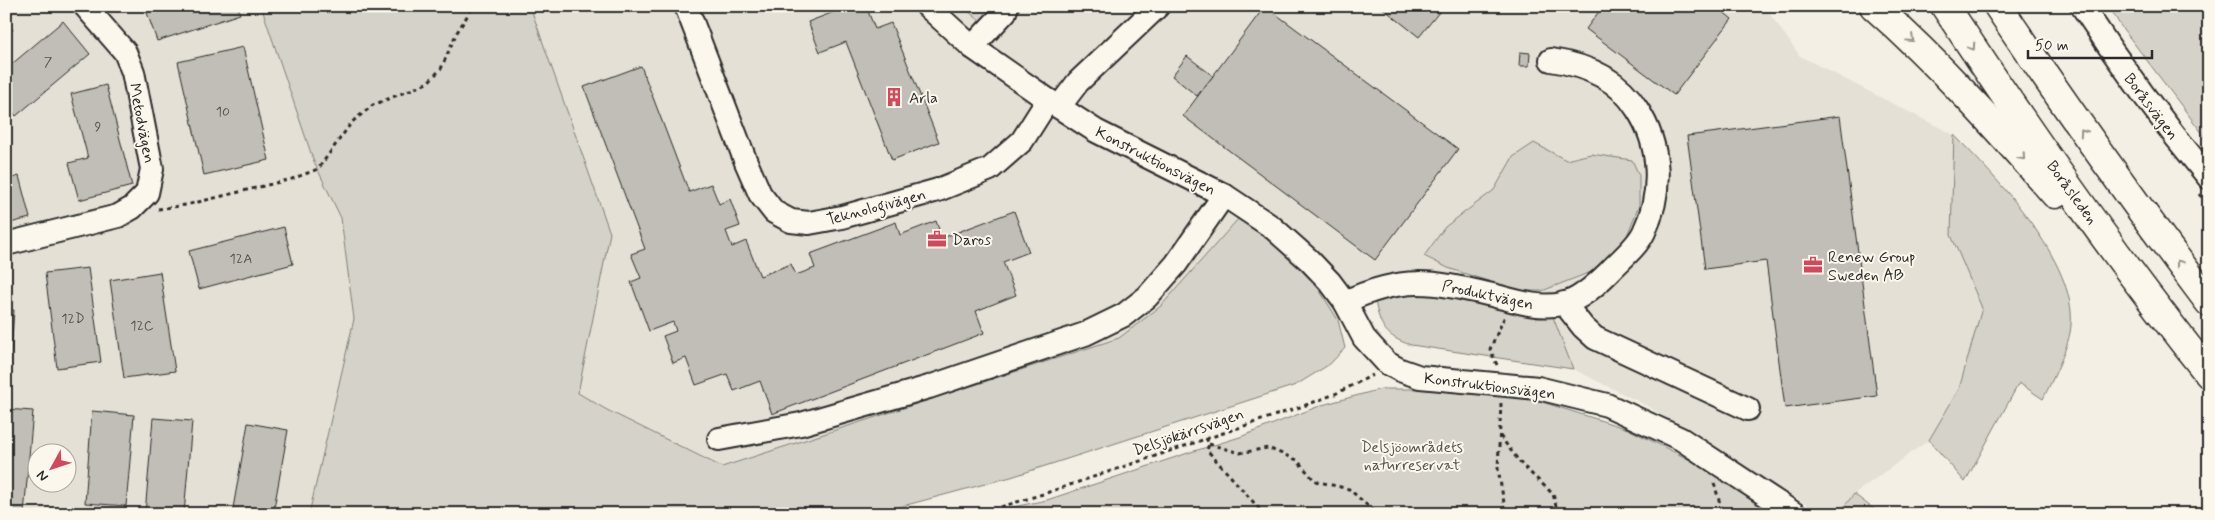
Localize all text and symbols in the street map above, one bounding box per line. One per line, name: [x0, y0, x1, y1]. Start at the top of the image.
scale bar: [2028, 28, 2151, 60]
one-way arrow: [1905, 33, 1914, 42]
text: 50 m: [2035, 36, 2069, 56]
one-way arrow: [1966, 41, 1975, 51]
house number: 7: [44, 53, 53, 71]
street label: Boråsvägen: [2119, 69, 2183, 145]
street label: Metodvägen: [123, 81, 160, 165]
building icon: Arla: [883, 86, 905, 108]
place label: Arla: [909, 88, 938, 109]
house number: 10: [216, 103, 230, 121]
house number: 9: [95, 118, 102, 136]
street label: Konstruktionsvägen: [1092, 122, 1219, 201]
one-way arrow: [2080, 128, 2089, 138]
one-way arrow: [2017, 151, 2026, 160]
street label: Boråsleden: [2041, 157, 2102, 229]
street label: Teknologivägen: [824, 184, 929, 232]
office icon: Daros: [926, 228, 948, 250]
place label: Daros: [952, 230, 991, 251]
place label: Renew Group Sweden AB: [1828, 247, 1915, 286]
house number: 12A: [230, 250, 252, 268]
office icon: Renew Group Sweden AB: [1802, 254, 1824, 276]
one-way arrow: [2177, 260, 2185, 269]
street label: Produktvägen: [1440, 276, 1535, 315]
house number: 12D: [61, 310, 85, 328]
house number: 12C: [130, 317, 154, 335]
street label: Konstruktionsvägen: [1423, 368, 1557, 405]
street label: Delsjökärrsvägen: [1130, 404, 1247, 461]
park label: Delsjöområdets naturreservat: [1361, 437, 1463, 476]
north arrow: [28, 442, 78, 492]
text: N: [33, 466, 53, 485]

